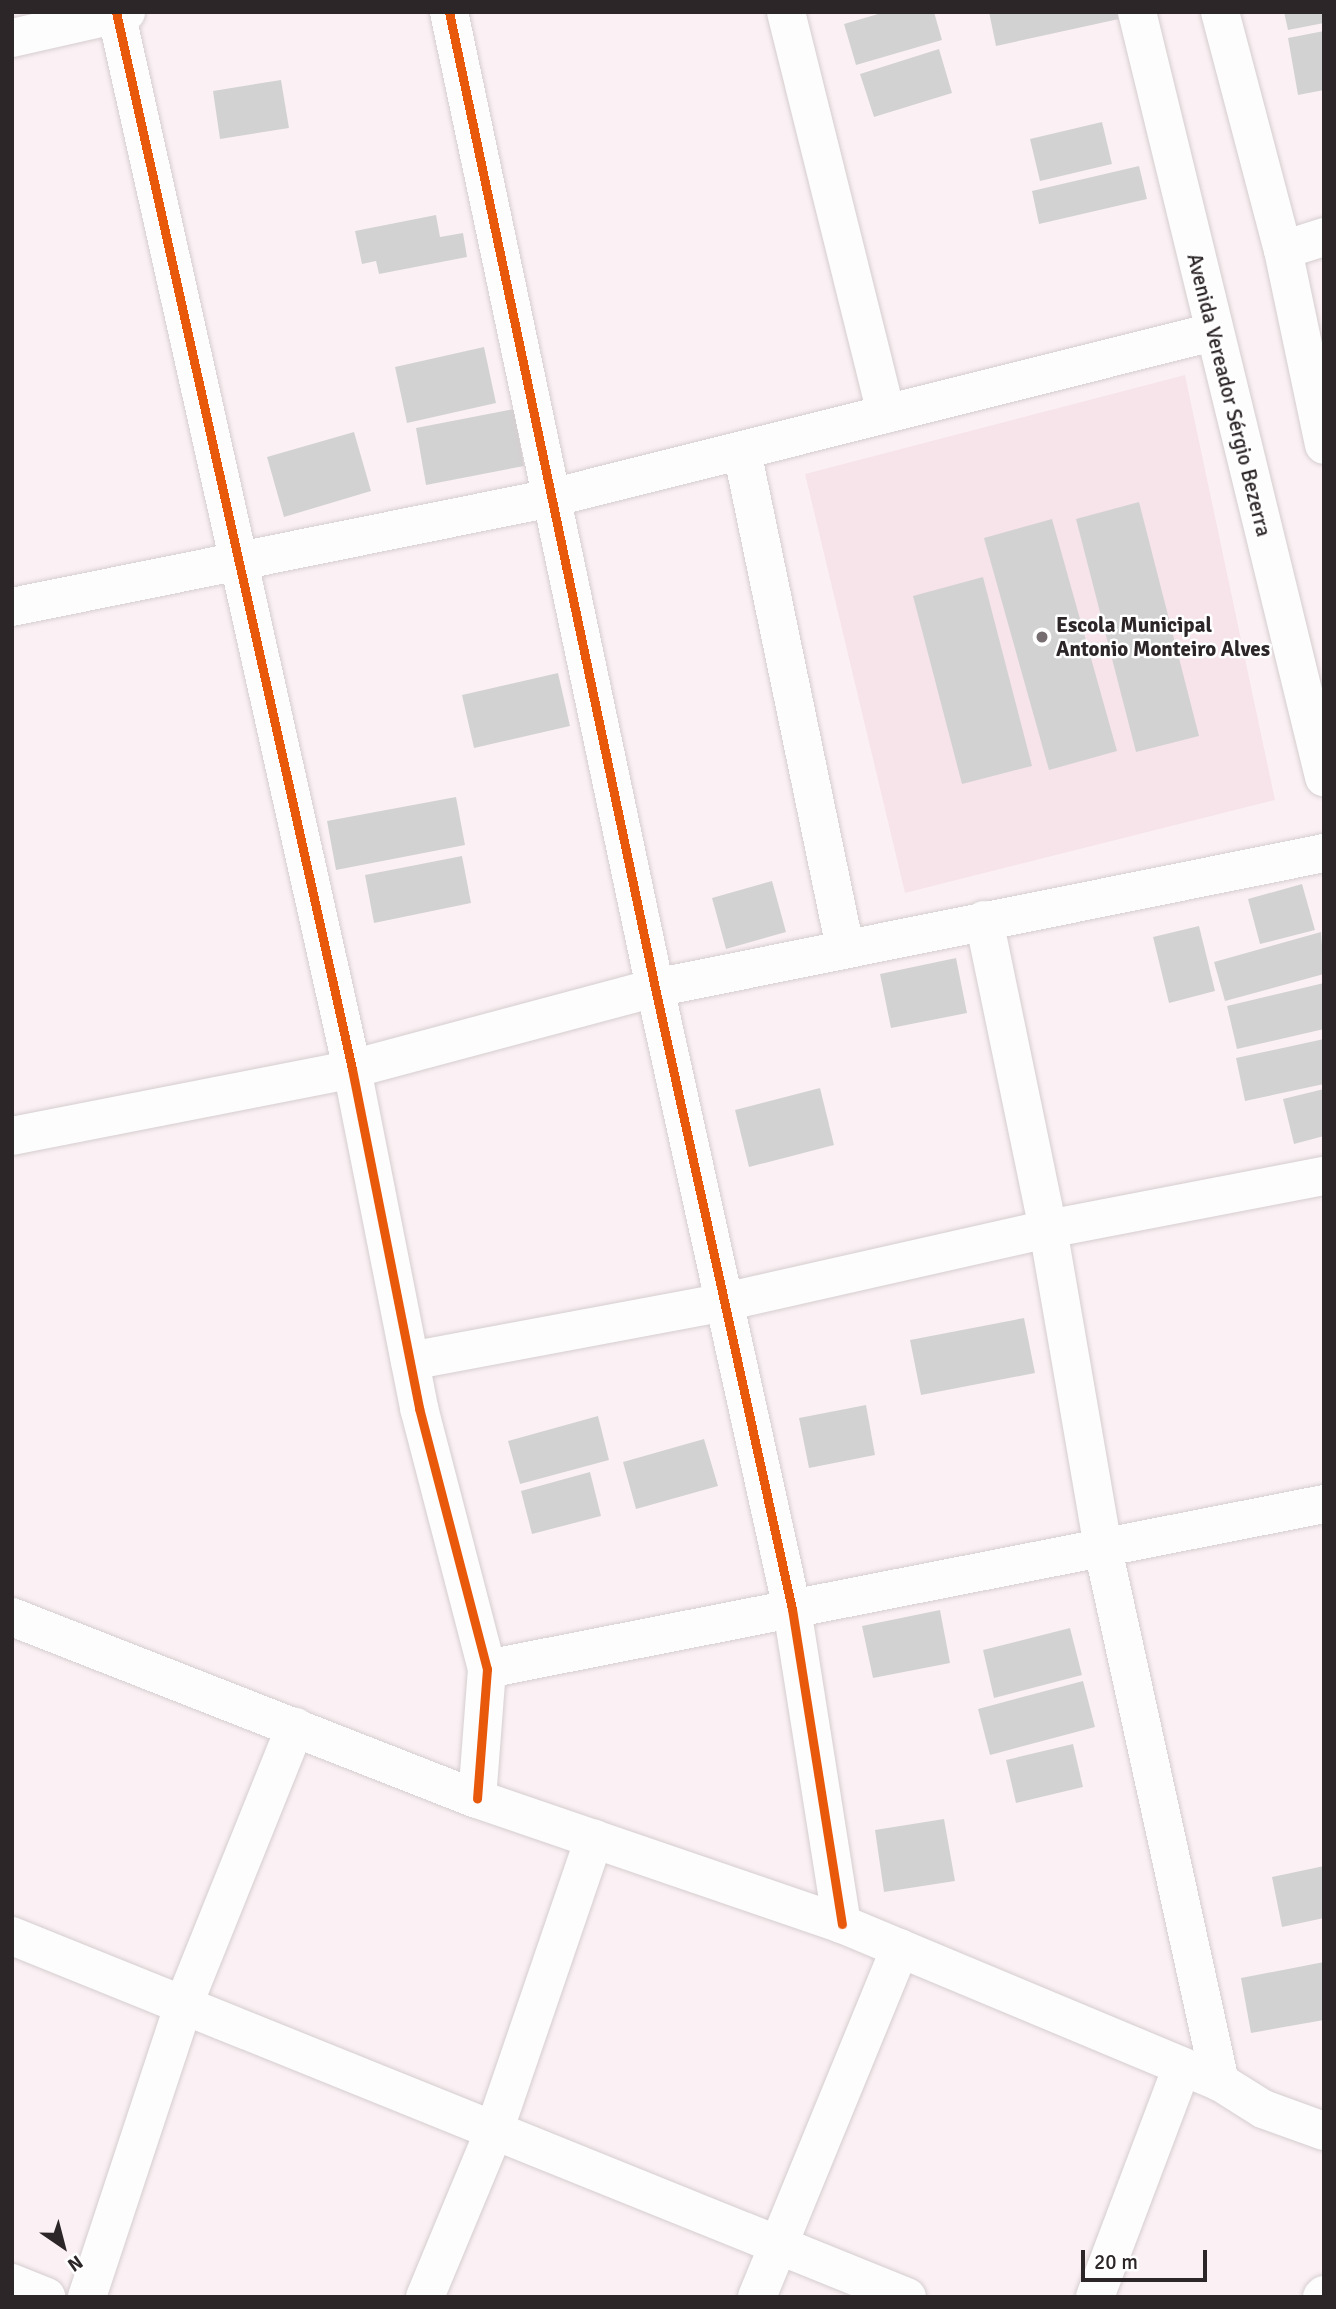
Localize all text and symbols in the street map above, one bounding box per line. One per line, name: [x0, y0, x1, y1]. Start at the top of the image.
street label: Avenida Vereador Sérgio Bezerra: [1182, 251, 1276, 539]
place label: Escola Municipal Antonio Monteiro Alves: [1056, 612, 1270, 662]
marker: Escola Municipal Antonio Monteiro Alves: [1034, 629, 1050, 645]
north arrow: [28, 2211, 98, 2281]
scale bar: [1084, 2236, 1210, 2280]
text: 20 m: [1094, 2249, 1138, 2275]
text: N: [63, 2250, 87, 2277]

